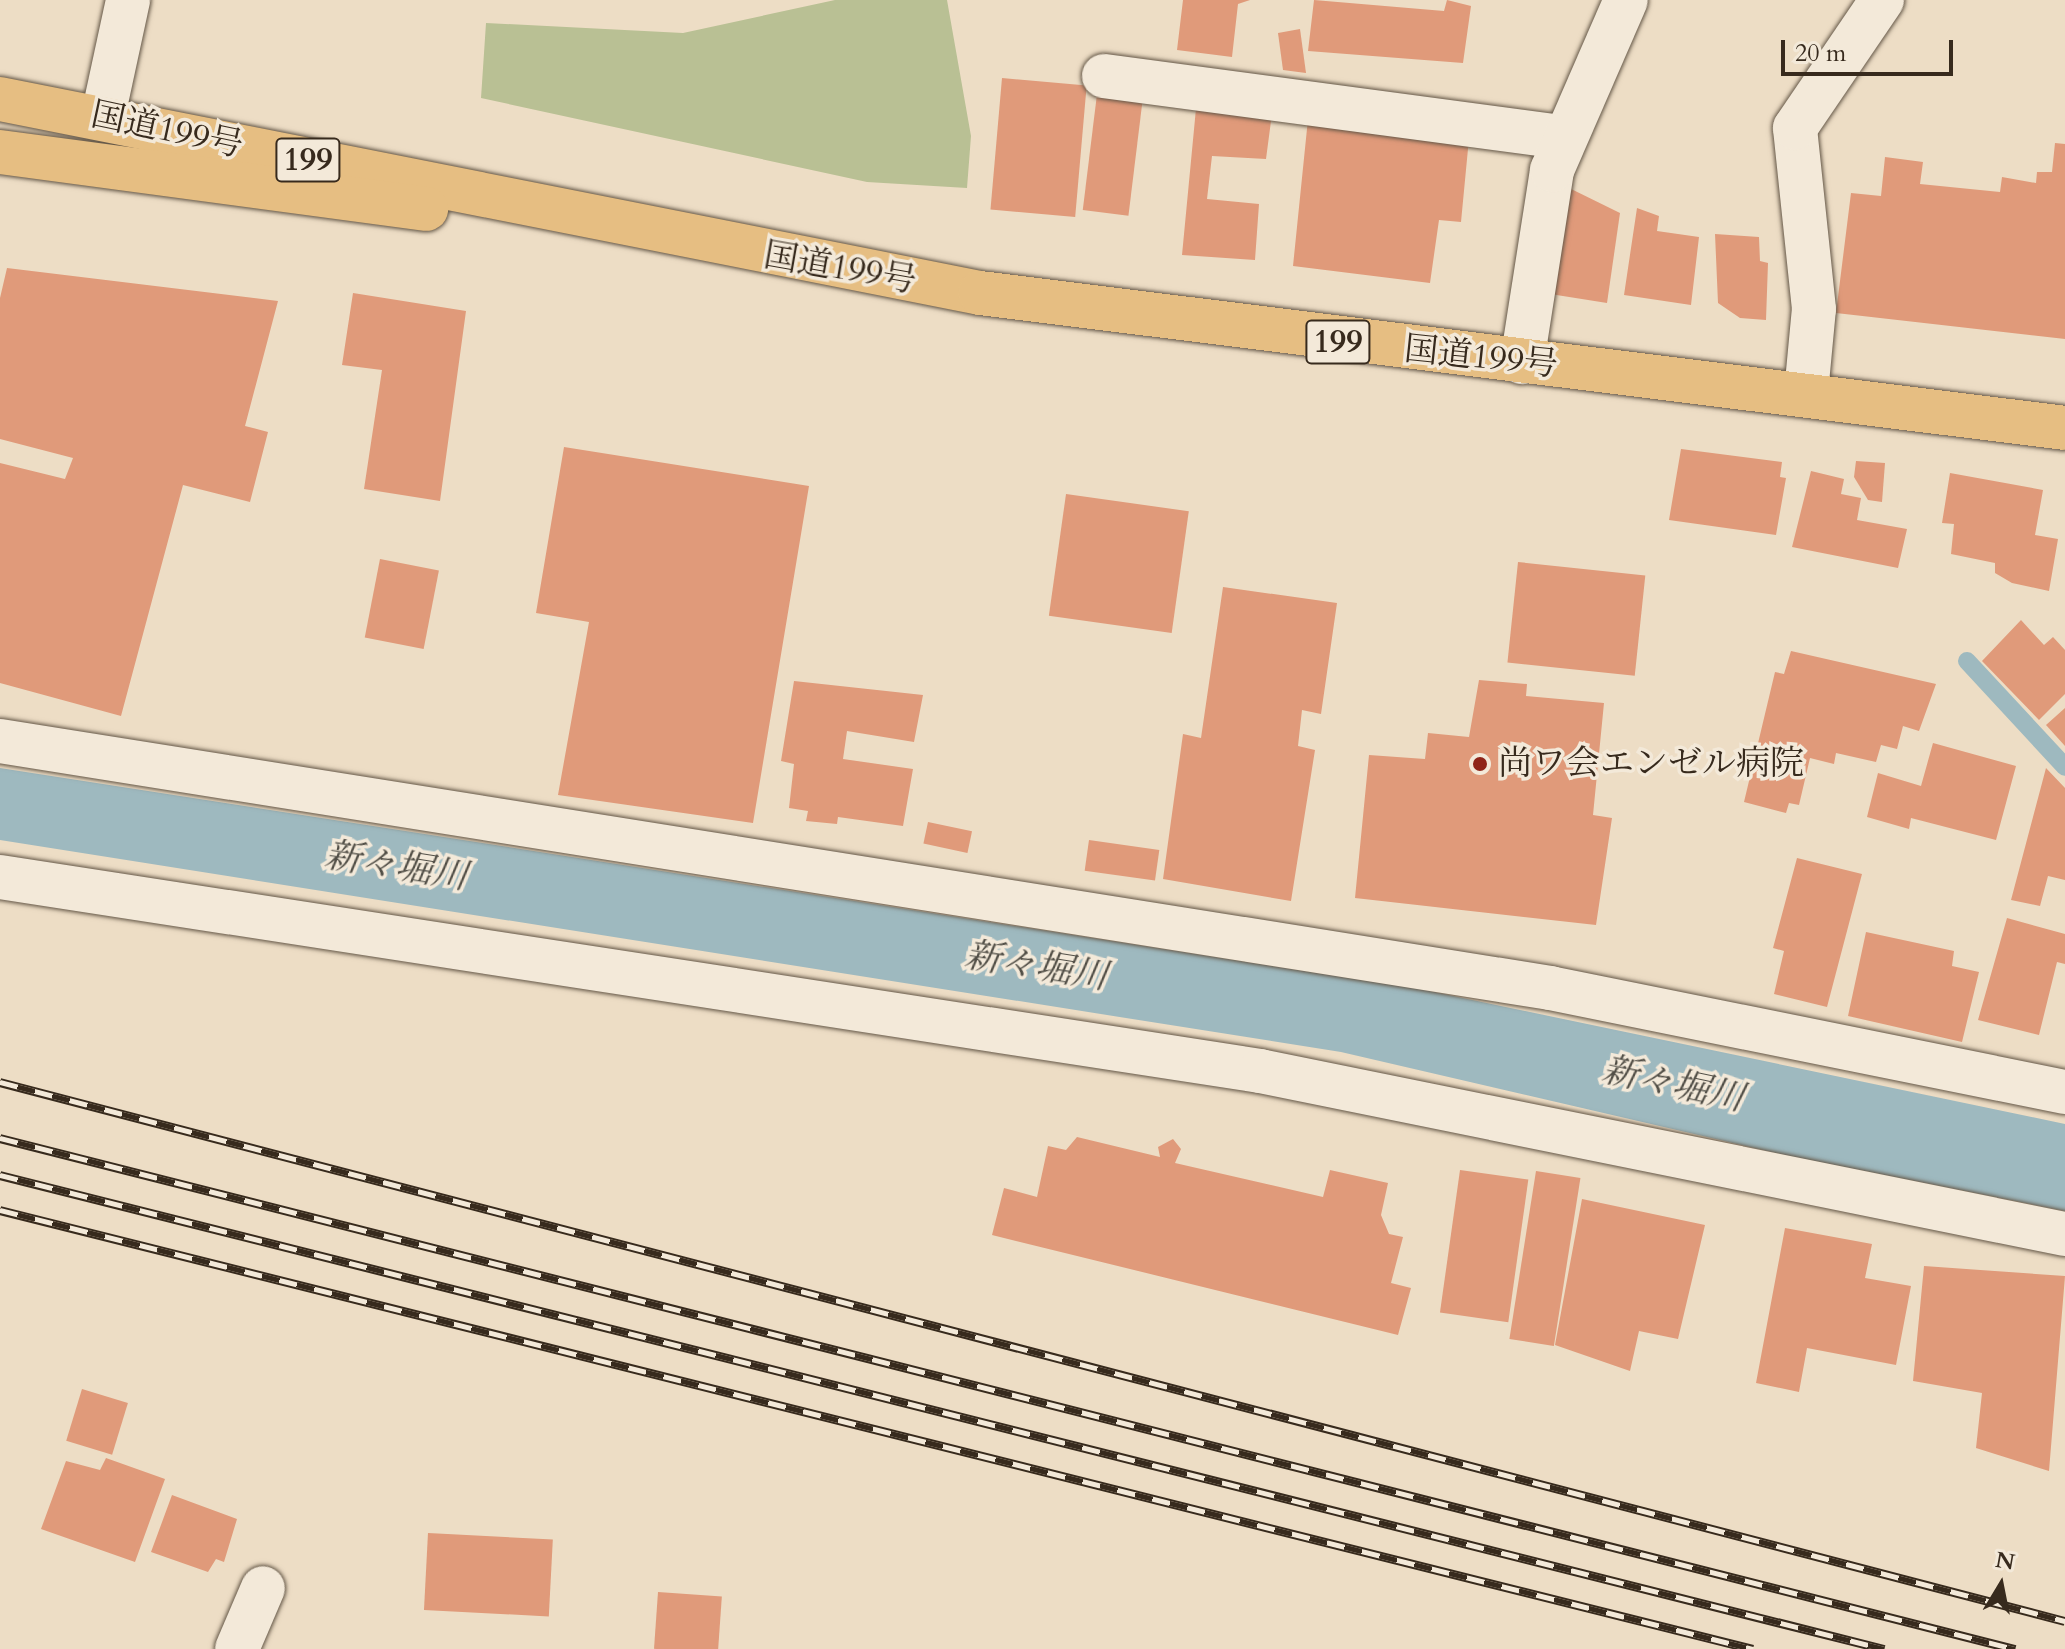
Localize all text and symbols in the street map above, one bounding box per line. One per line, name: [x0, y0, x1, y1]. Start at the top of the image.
scale bar: [1785, 24, 1957, 74]
text: 20 m: [1795, 37, 1846, 70]
street label: 国道199号: [87, 94, 247, 166]
road number: 199: [274, 132, 342, 188]
street label: 国道199号: [761, 235, 919, 301]
road number: 199: [1304, 314, 1372, 370]
street label: 国道199号: [1402, 329, 1560, 385]
place label: 尚ワ会エンゼル病院: [1498, 744, 1804, 784]
marker: 尚ワ会エンゼル病院: [1469, 753, 1491, 775]
water label: 新々堀川: [322, 833, 470, 899]
water label: 新々堀川: [962, 933, 1110, 999]
water label: 新々堀川: [1598, 1048, 1748, 1120]
north arrow: [1961, 1545, 2041, 1625]
text: N: [1993, 1545, 2017, 1578]

